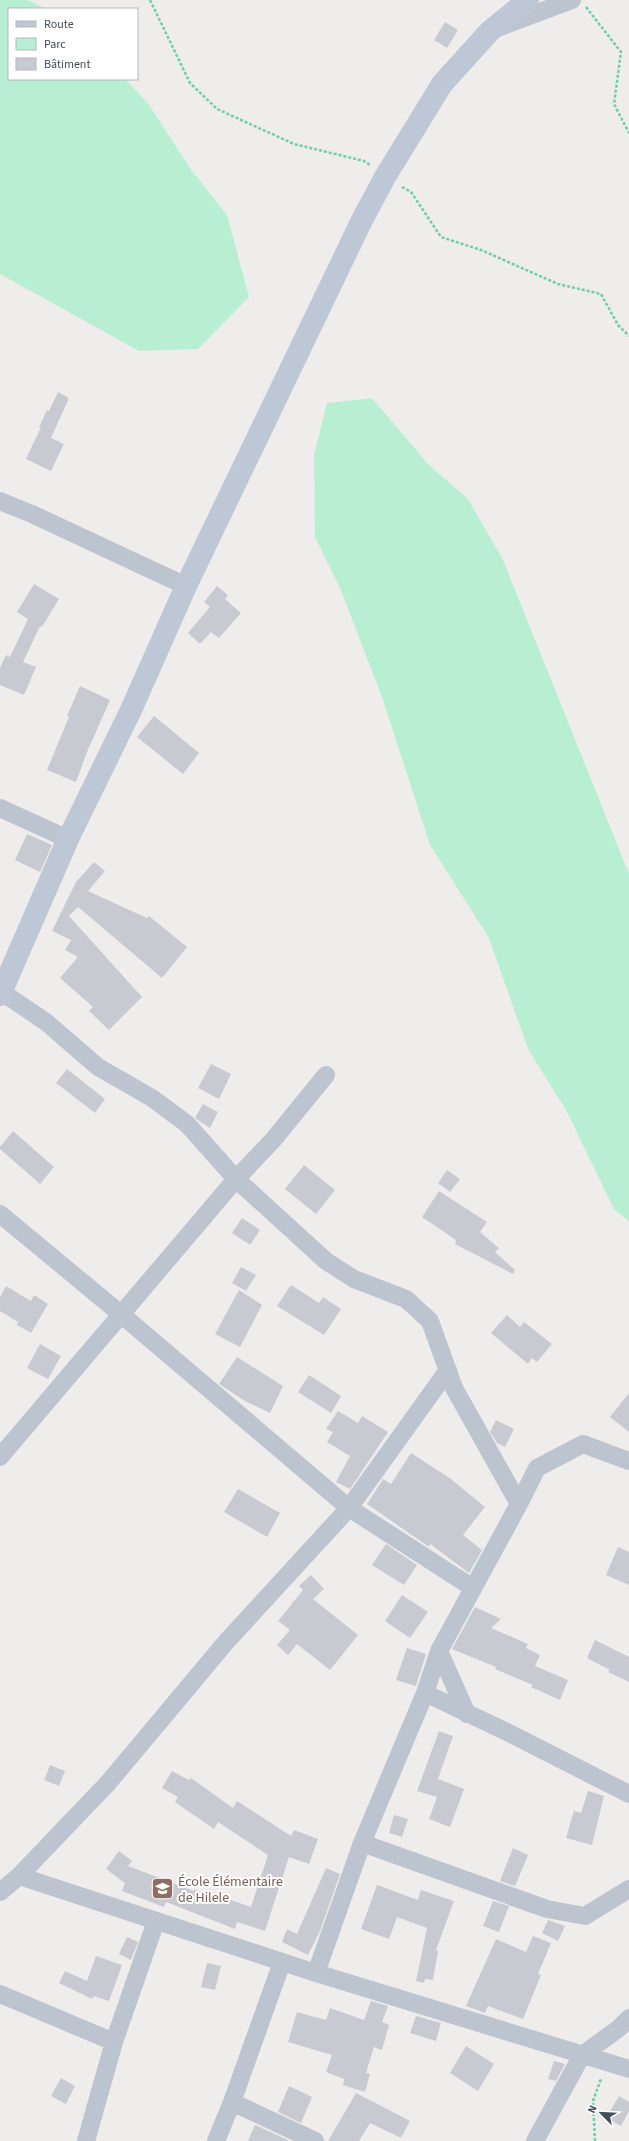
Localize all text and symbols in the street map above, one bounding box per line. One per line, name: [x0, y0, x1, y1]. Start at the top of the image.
legend: [8, 8, 138, 80]
text: Route: [44, 16, 74, 33]
text: Parc: [44, 36, 66, 53]
text: Bâtiment: [44, 56, 90, 73]
place label: École Élémentaire de Hilele: [178, 1872, 283, 1908]
school or university icon: École Élémentaire de Hilele: [150, 1876, 176, 1902]
north arrow: [581, 2093, 621, 2133]
text: N: [584, 2103, 601, 2116]

